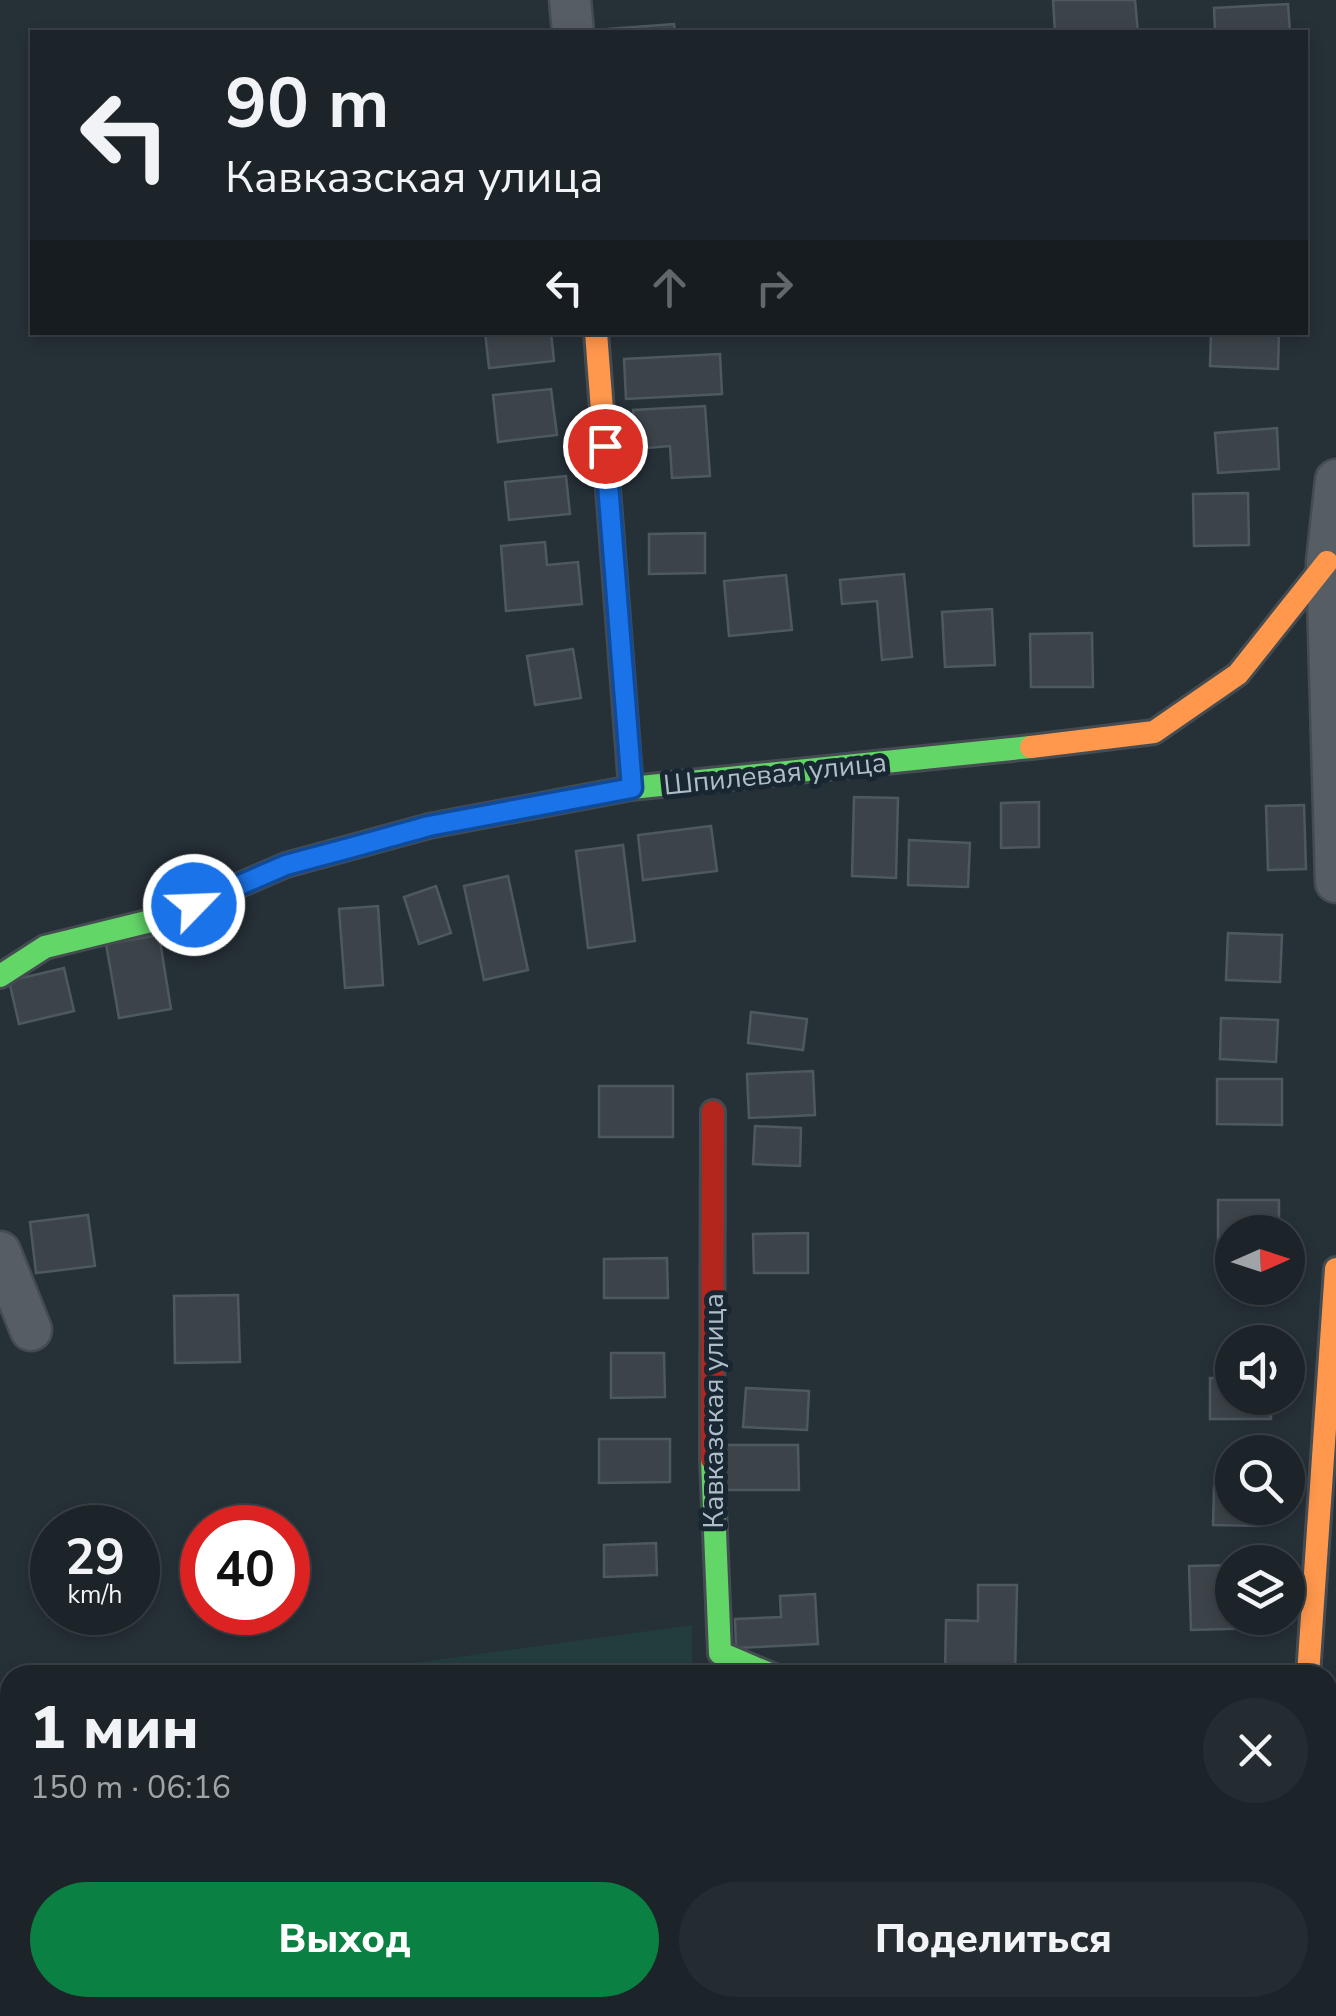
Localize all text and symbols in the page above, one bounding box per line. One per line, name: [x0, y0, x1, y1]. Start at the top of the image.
text: 90 m: [225, 56, 389, 152]
icon: left: [60, 70, 190, 200]
text: Кавказская улица: [225, 147, 604, 208]
icon: left: [537, 260, 592, 315]
icon: ahead: [642, 260, 697, 315]
icon: right: [747, 260, 802, 315]
pin: [563, 404, 648, 489]
icon: arrive: [578, 419, 633, 474]
street label: Шпилевая улица: [662, 743, 888, 805]
position arrow: [142, 853, 246, 957]
north arrow: [1215, 1215, 1305, 1305]
map controls: [1215, 1215, 1305, 1635]
street label: Кавказская улица: [695, 1293, 733, 1529]
button: sound: [1215, 1325, 1305, 1415]
button: search: [1215, 1435, 1305, 1525]
speed limit sign: 40: [180, 1505, 310, 1635]
text: 29: [65, 1523, 125, 1592]
button: layers: [1215, 1545, 1305, 1635]
text: km/h: [67, 1578, 123, 1612]
text: 1 мин: [30, 1687, 199, 1769]
button: close: [1203, 1698, 1308, 1803]
text: 150 m · 06:16: [30, 1766, 231, 1809]
button: Выход: [30, 1882, 659, 1997]
button: Поделиться: [679, 1882, 1308, 1997]

